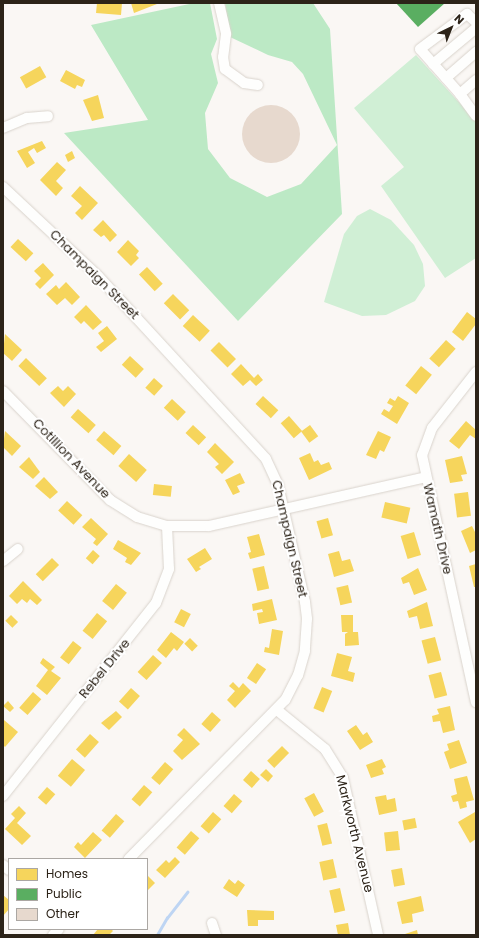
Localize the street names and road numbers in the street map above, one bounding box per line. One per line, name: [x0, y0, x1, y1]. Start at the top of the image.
street label: Champaign Street: [46, 227, 142, 323]
street label: Cotillion Avenue: [29, 416, 113, 502]
street label: Champaign Street: [268, 479, 310, 599]
street label: Wamath Drive: [419, 482, 455, 576]
street label: Rebel Drive: [76, 636, 134, 702]
street label: Markworth Avenue: [332, 774, 376, 894]

